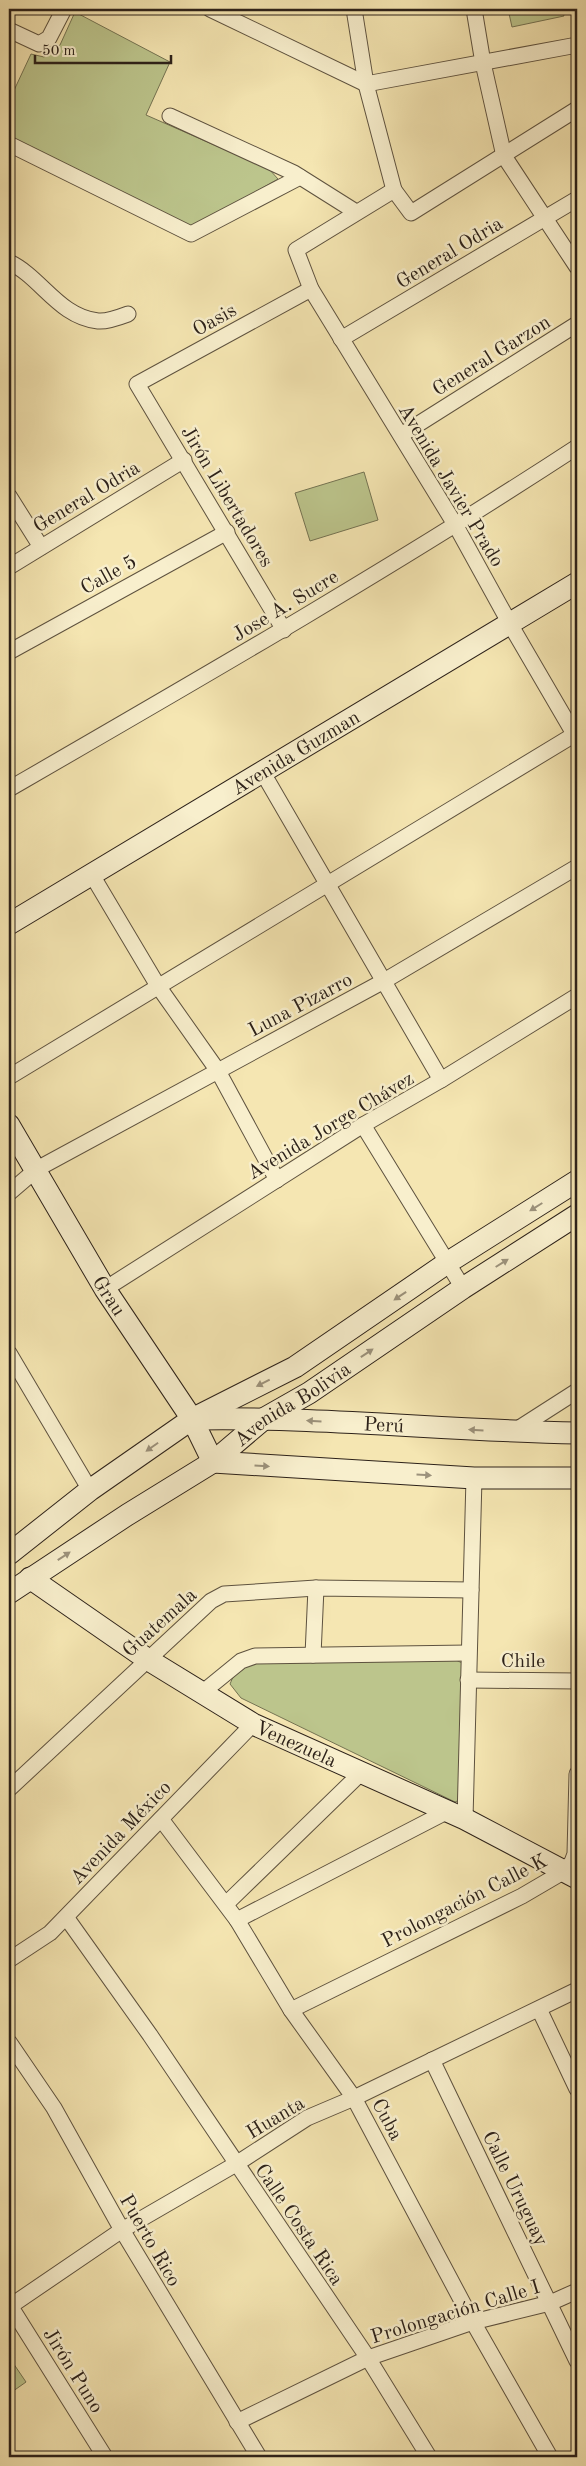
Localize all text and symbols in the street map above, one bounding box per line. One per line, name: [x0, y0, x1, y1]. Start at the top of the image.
scale bar: [35, 32, 171, 64]
text: 50 m: [42, 44, 76, 59]
street label: General Odria: [393, 214, 507, 293]
street label: Oasis: [190, 301, 240, 341]
street label: General Garzon: [430, 312, 555, 401]
street label: Avenida Javier Prado: [394, 401, 507, 571]
street label: Jirón Libertadores: [176, 423, 276, 571]
street label: General Odria: [30, 458, 144, 537]
street label: Calle 5: [78, 552, 140, 599]
street label: Jose A. Sucre: [229, 567, 343, 646]
street label: Avenida Guzman: [229, 708, 364, 800]
street label: Luna Pizarro: [246, 970, 356, 1041]
street label: Avenida Jorge Chávez: [244, 1069, 418, 1184]
one-way arrow: [529, 1203, 543, 1212]
one-way arrow: [495, 1258, 508, 1268]
street label: Grau: [88, 1273, 128, 1321]
one-way arrow: [393, 1291, 406, 1301]
one-way arrow: [360, 1348, 374, 1358]
street label: Avenida Bolivia: [231, 1360, 355, 1451]
one-way arrow: [256, 1379, 270, 1387]
street label: Perú: [363, 1415, 405, 1437]
one-way arrow: [306, 1416, 322, 1424]
one-way arrow: [468, 1426, 484, 1434]
one-way arrow: [145, 1442, 159, 1452]
one-way arrow: [254, 1463, 270, 1471]
one-way arrow: [417, 1471, 433, 1479]
one-way arrow: [57, 1551, 71, 1561]
street label: Guatemala: [119, 1585, 201, 1662]
street label: Chile: [501, 1652, 545, 1672]
street label: Venezuela: [252, 1718, 339, 1772]
street label: Avenida México: [67, 1778, 176, 1889]
street label: Prolongación Calle K: [379, 1851, 551, 1952]
street label: Huanta: [243, 2094, 309, 2144]
street label: Cuba: [367, 2096, 405, 2144]
street label: Calle Uruguay: [478, 2128, 551, 2250]
street label: Calle Costa Rica: [250, 2161, 346, 2290]
street label: Puerto Rico: [115, 2192, 184, 2290]
street label: Prolongación Calle I: [369, 2278, 543, 2348]
street label: Jirón Puno: [38, 2325, 106, 2417]

